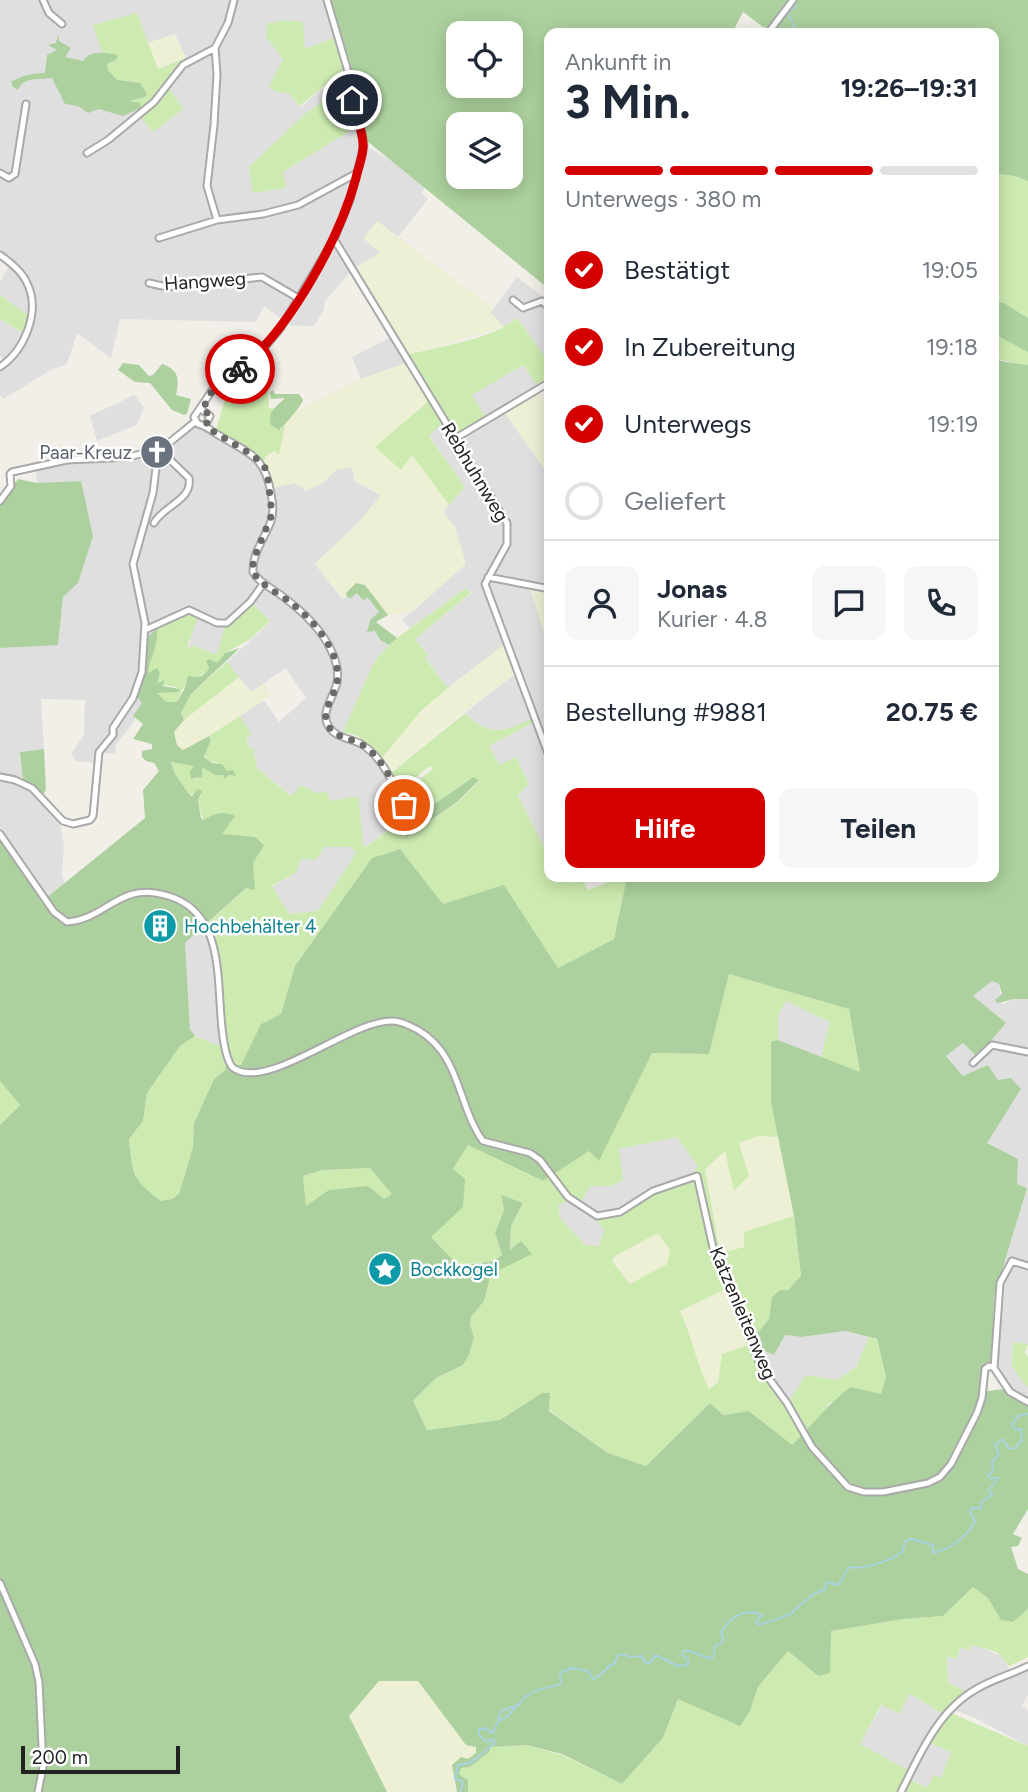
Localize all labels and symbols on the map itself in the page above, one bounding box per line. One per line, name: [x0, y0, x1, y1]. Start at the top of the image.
pin: [322, 70, 382, 130]
street label: Hangweg: [163, 267, 247, 295]
courier: [205, 334, 275, 404]
street label: Rebhuhnweg: [436, 418, 514, 526]
church icon: Paar-Kreuz: [138, 433, 176, 471]
place label: Paar-Kreuz: [39, 441, 132, 464]
pin: [374, 775, 434, 835]
building icon: Hochbehälter 4: [141, 907, 179, 945]
place label: Hochbehälter 4: [184, 915, 317, 938]
street label: Katzenleitenweg: [705, 1243, 781, 1383]
place icon: Bockkogel: [366, 1250, 404, 1288]
place label: Bockkogel: [410, 1258, 498, 1281]
scale bar: [21, 1743, 180, 1775]

